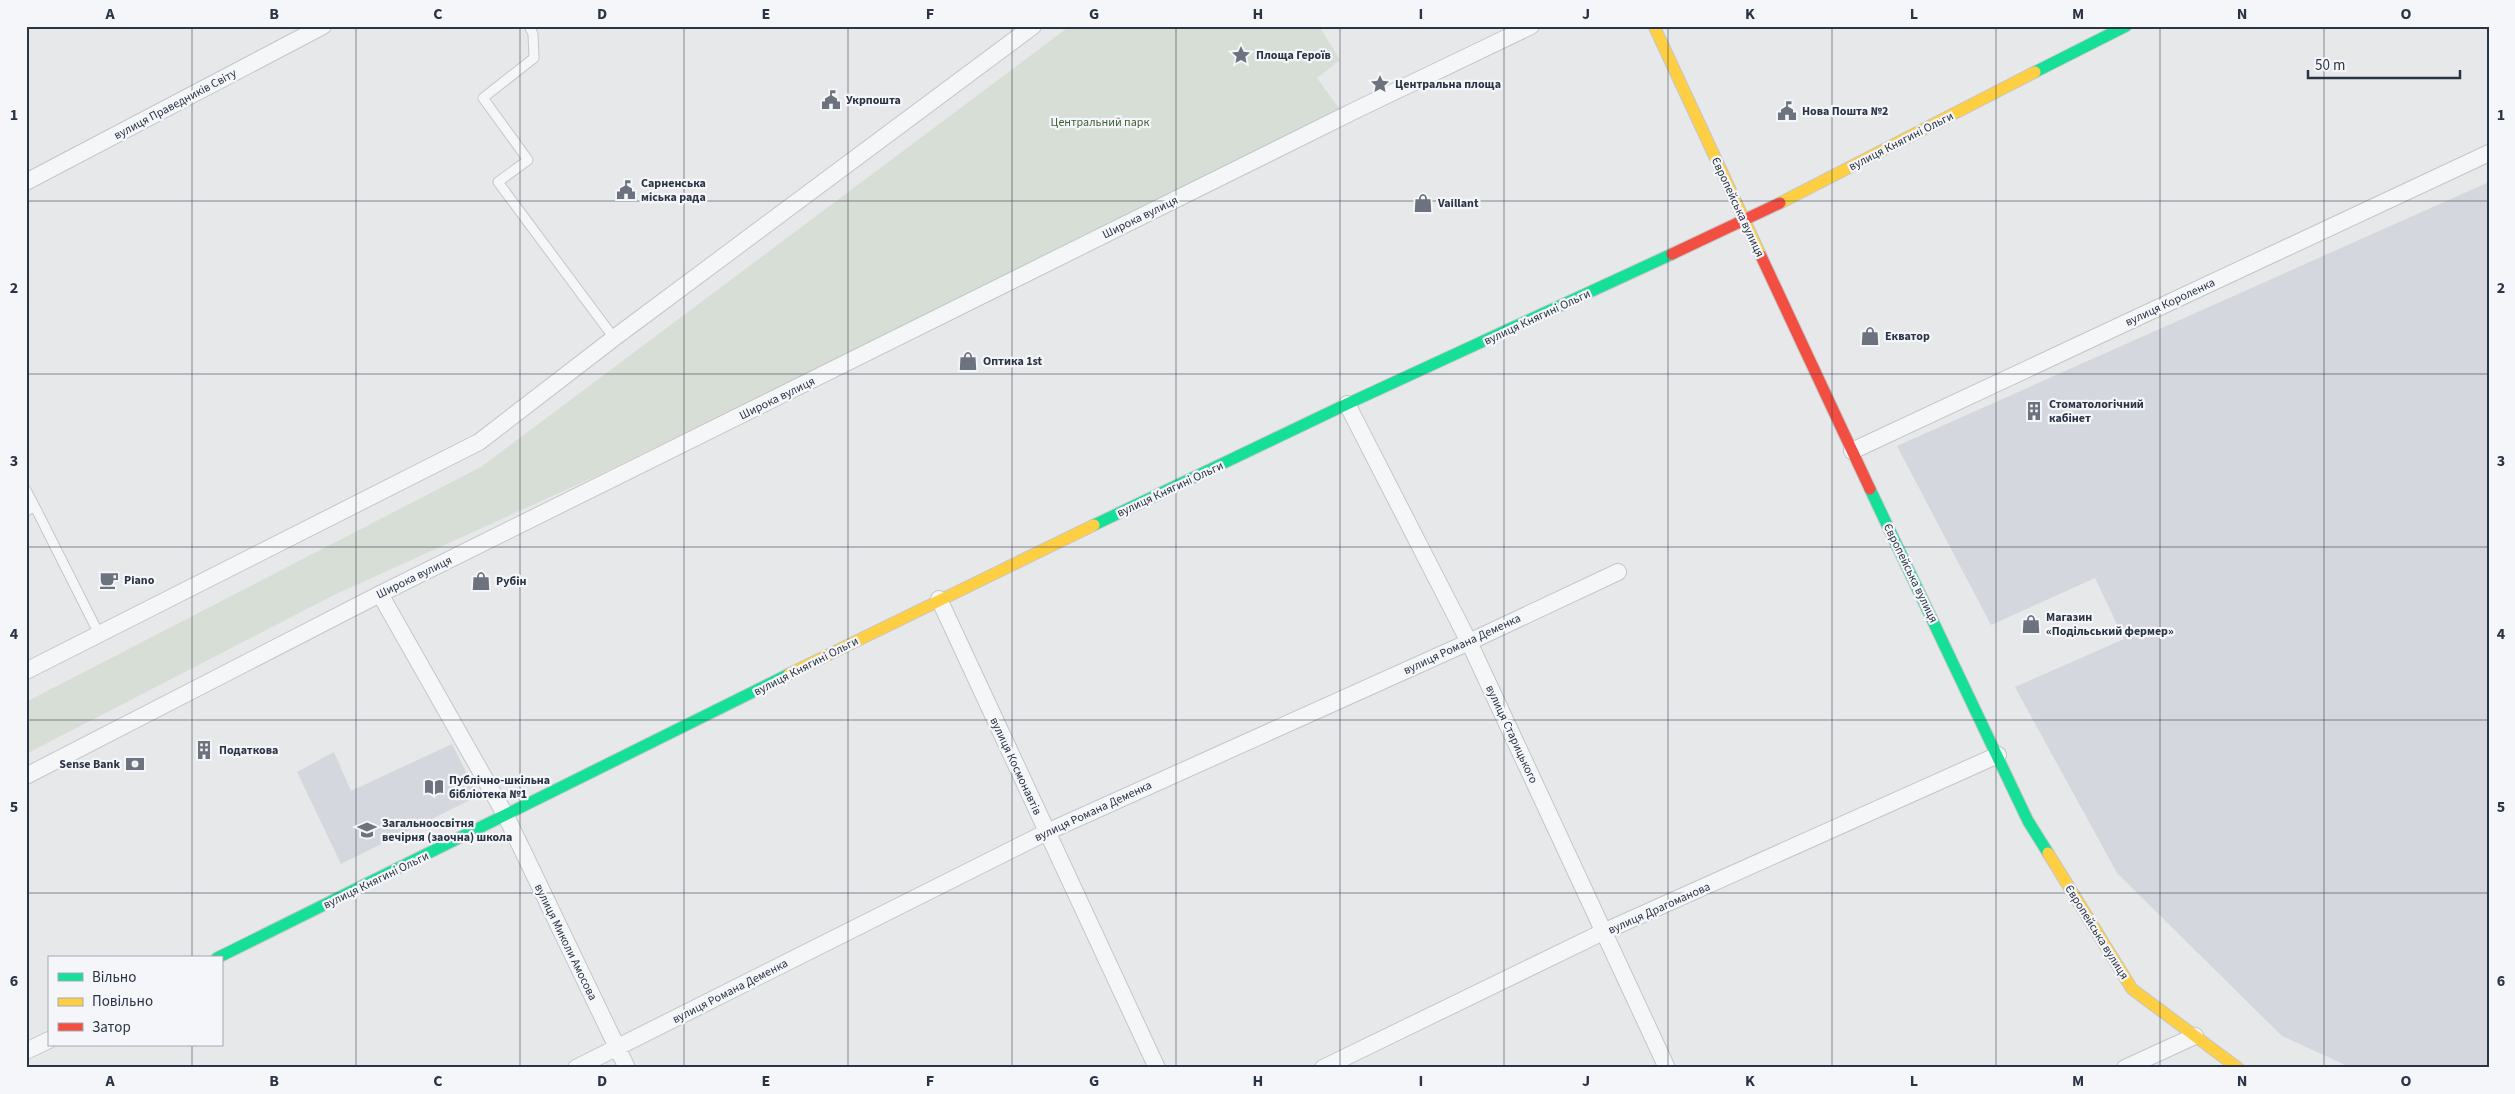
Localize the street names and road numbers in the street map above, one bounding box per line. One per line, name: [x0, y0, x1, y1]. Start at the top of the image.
street label: вулиця Праведників Світу: [111, 65, 240, 144]
street label: вулиця Княгині Ольги: [1846, 108, 1957, 175]
street label: Європейська вулиця: [1707, 154, 1768, 260]
street label: Широка вулиця: [1099, 192, 1181, 243]
street label: вулиця Короленка: [2122, 274, 2218, 331]
street label: вулиця Княгині Ольги: [1481, 285, 1593, 350]
street label: Широка вулиця: [736, 373, 818, 424]
street label: вулиця Княгині Ольги: [1114, 457, 1226, 522]
street label: Європейська вулиця: [1879, 521, 1942, 626]
street label: Широка вулиця: [373, 552, 455, 603]
street label: вулиця Романа Деменка: [1401, 610, 1524, 679]
street label: вулиця Княгині Ольги: [751, 633, 862, 700]
street label: вулиця Старицького: [1481, 682, 1542, 786]
street label: вулиця Космонавтів: [985, 715, 1046, 818]
street label: вулиця Романа Деменка: [1032, 777, 1155, 846]
street label: вулиця Княгині Ольги: [321, 847, 432, 913]
street label: вулиця Драгоманова: [1605, 878, 1713, 939]
street label: вулиця Миколи Амосова: [530, 881, 601, 1003]
street label: Європейська вулиця: [2061, 882, 2133, 983]
street label: вулиця Романа Деменка: [669, 955, 791, 1028]

